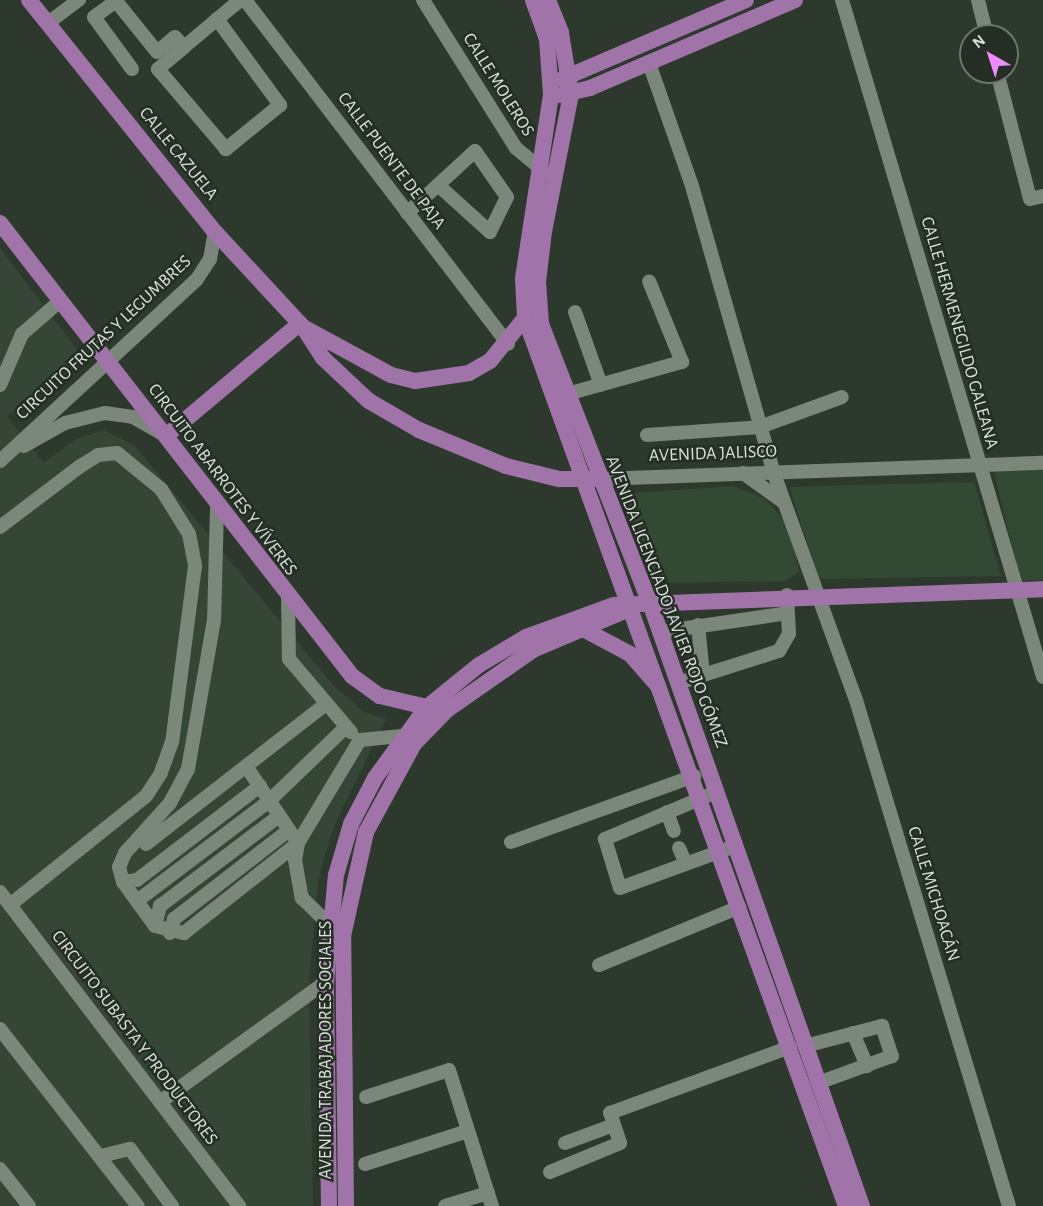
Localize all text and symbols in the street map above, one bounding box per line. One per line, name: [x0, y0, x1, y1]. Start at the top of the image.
north arrow: [959, 24, 1019, 84]
street label: CALLE MOLEROS: [458, 29, 538, 141]
text: N: [970, 32, 988, 51]
street label: CALLE PUENTE DE PAJA: [332, 88, 450, 234]
street label: CALLE CAZUELA: [134, 103, 222, 205]
street label: CALLE HERMENEGILDO GALEANA: [915, 214, 1003, 452]
street label: CIRCUITO FRUTAS Y LEGUMBRES: [12, 251, 196, 425]
street label: CIRCUITO ABARROTES Y VÍVERES: [143, 380, 301, 580]
street label: AVENIDA JALISCO: [649, 441, 777, 467]
street label: AVENIDA LICENCIADO JAVIER ROJO GÓMEZ: [600, 453, 732, 751]
street label: CALLE MICHOACÁN: [902, 824, 964, 964]
street label: AVENIDA TRABAJADORES SOCIALES: [315, 921, 337, 1179]
street label: CIRCUITO SUBASTA Y PRODUCTORES: [46, 926, 222, 1150]

